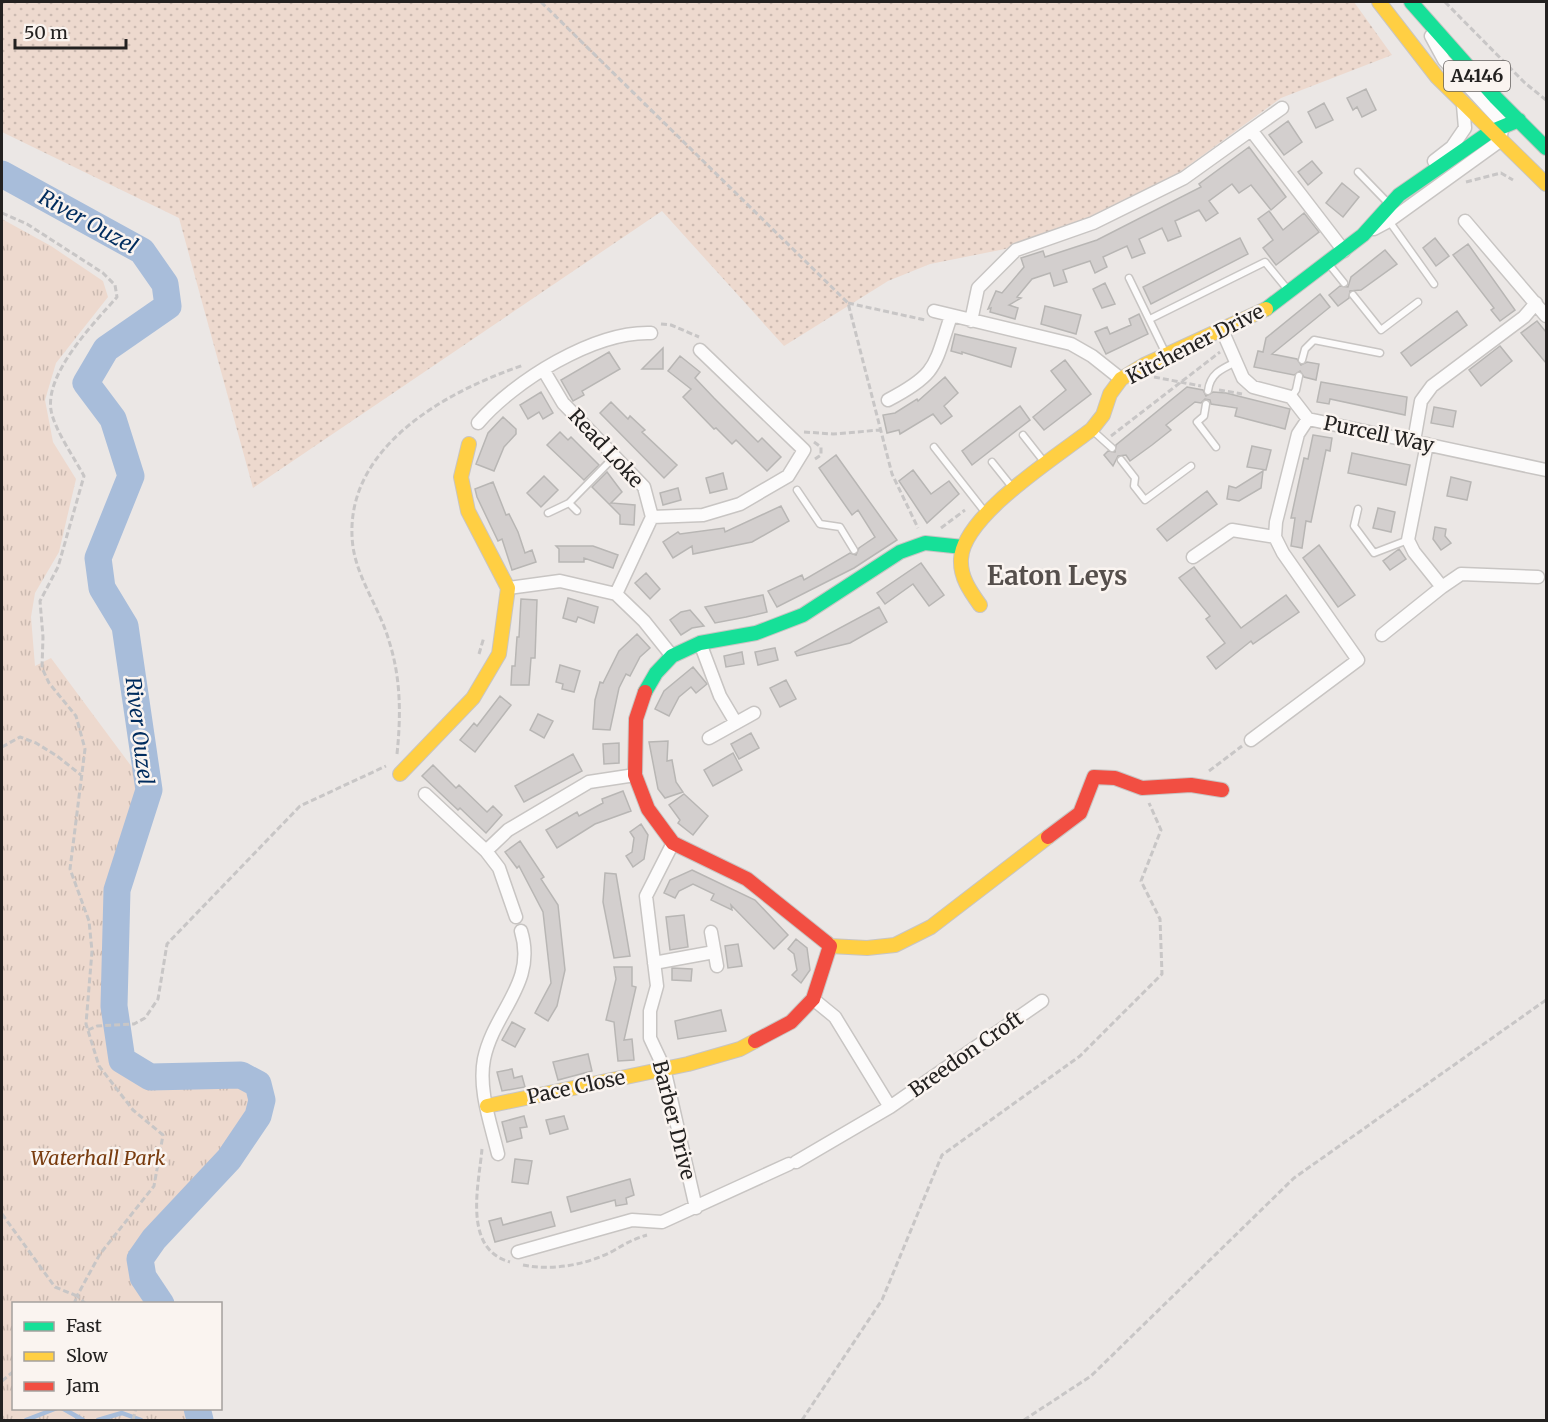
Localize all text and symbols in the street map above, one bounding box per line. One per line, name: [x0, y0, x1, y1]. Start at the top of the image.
scale bar: [15, 12, 126, 50]
text: 50 m: [24, 21, 68, 44]
road number: A4146: [1444, 61, 1510, 91]
water label: River Ouzel: [34, 183, 142, 260]
street label: Kitchener Drive: [1122, 298, 1268, 389]
street label: Read Loke: [564, 403, 649, 492]
street label: Purcell Way: [1322, 410, 1437, 457]
district label: Eaton Leys: [987, 559, 1127, 592]
water label: River Ouzel: [119, 675, 160, 787]
street label: Breedon Croft: [904, 1005, 1028, 1102]
street label: Barber Drive: [648, 1058, 701, 1182]
street label: Pace Close: [525, 1064, 627, 1109]
park label: Waterhall Park: [31, 1145, 166, 1170]
legend: [12, 1302, 222, 1410]
text: Fast: [66, 1314, 102, 1337]
text: Slow: [66, 1344, 109, 1367]
text: Jam: [65, 1374, 100, 1397]

